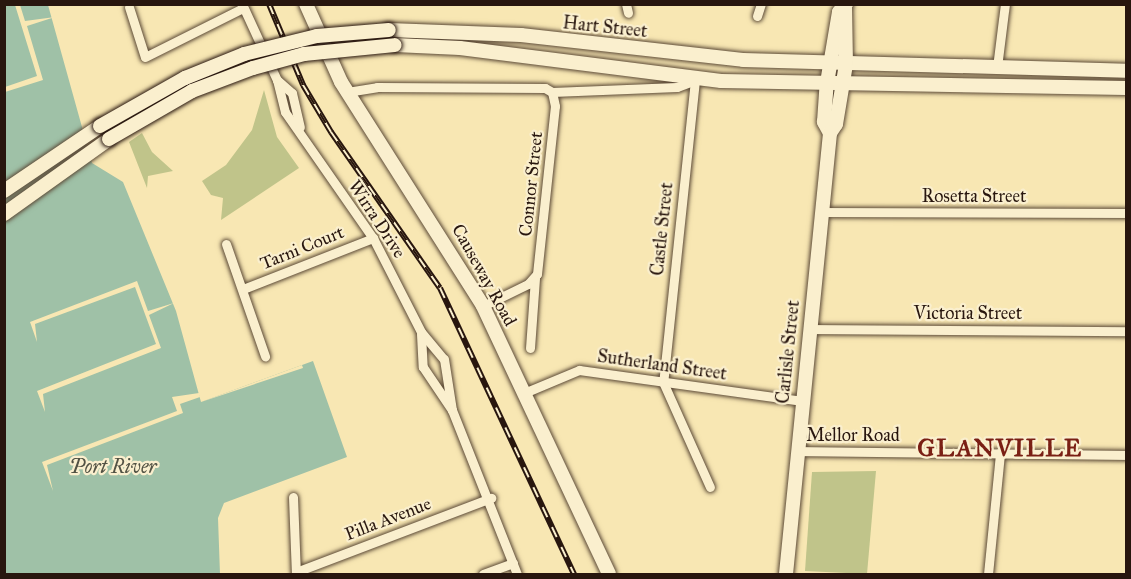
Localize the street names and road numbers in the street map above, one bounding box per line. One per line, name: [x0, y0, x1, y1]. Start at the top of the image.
street label: Hart Street: [562, 12, 648, 42]
street label: Connor Street: [515, 130, 547, 238]
street label: Wirra Drive: [344, 176, 410, 262]
street label: Castle Street: [646, 181, 678, 277]
street label: Rosetta Street: [922, 185, 1026, 207]
street label: Causeway Road: [447, 220, 521, 330]
street label: Tarni Court: [257, 221, 347, 275]
street label: Carlisle Street: [772, 299, 804, 405]
street label: Victoria Street: [914, 302, 1022, 324]
street label: Sutherland Street: [596, 345, 728, 385]
street label: Mellor Road: [806, 424, 900, 446]
street label: Pilla Avenue: [342, 493, 434, 545]

